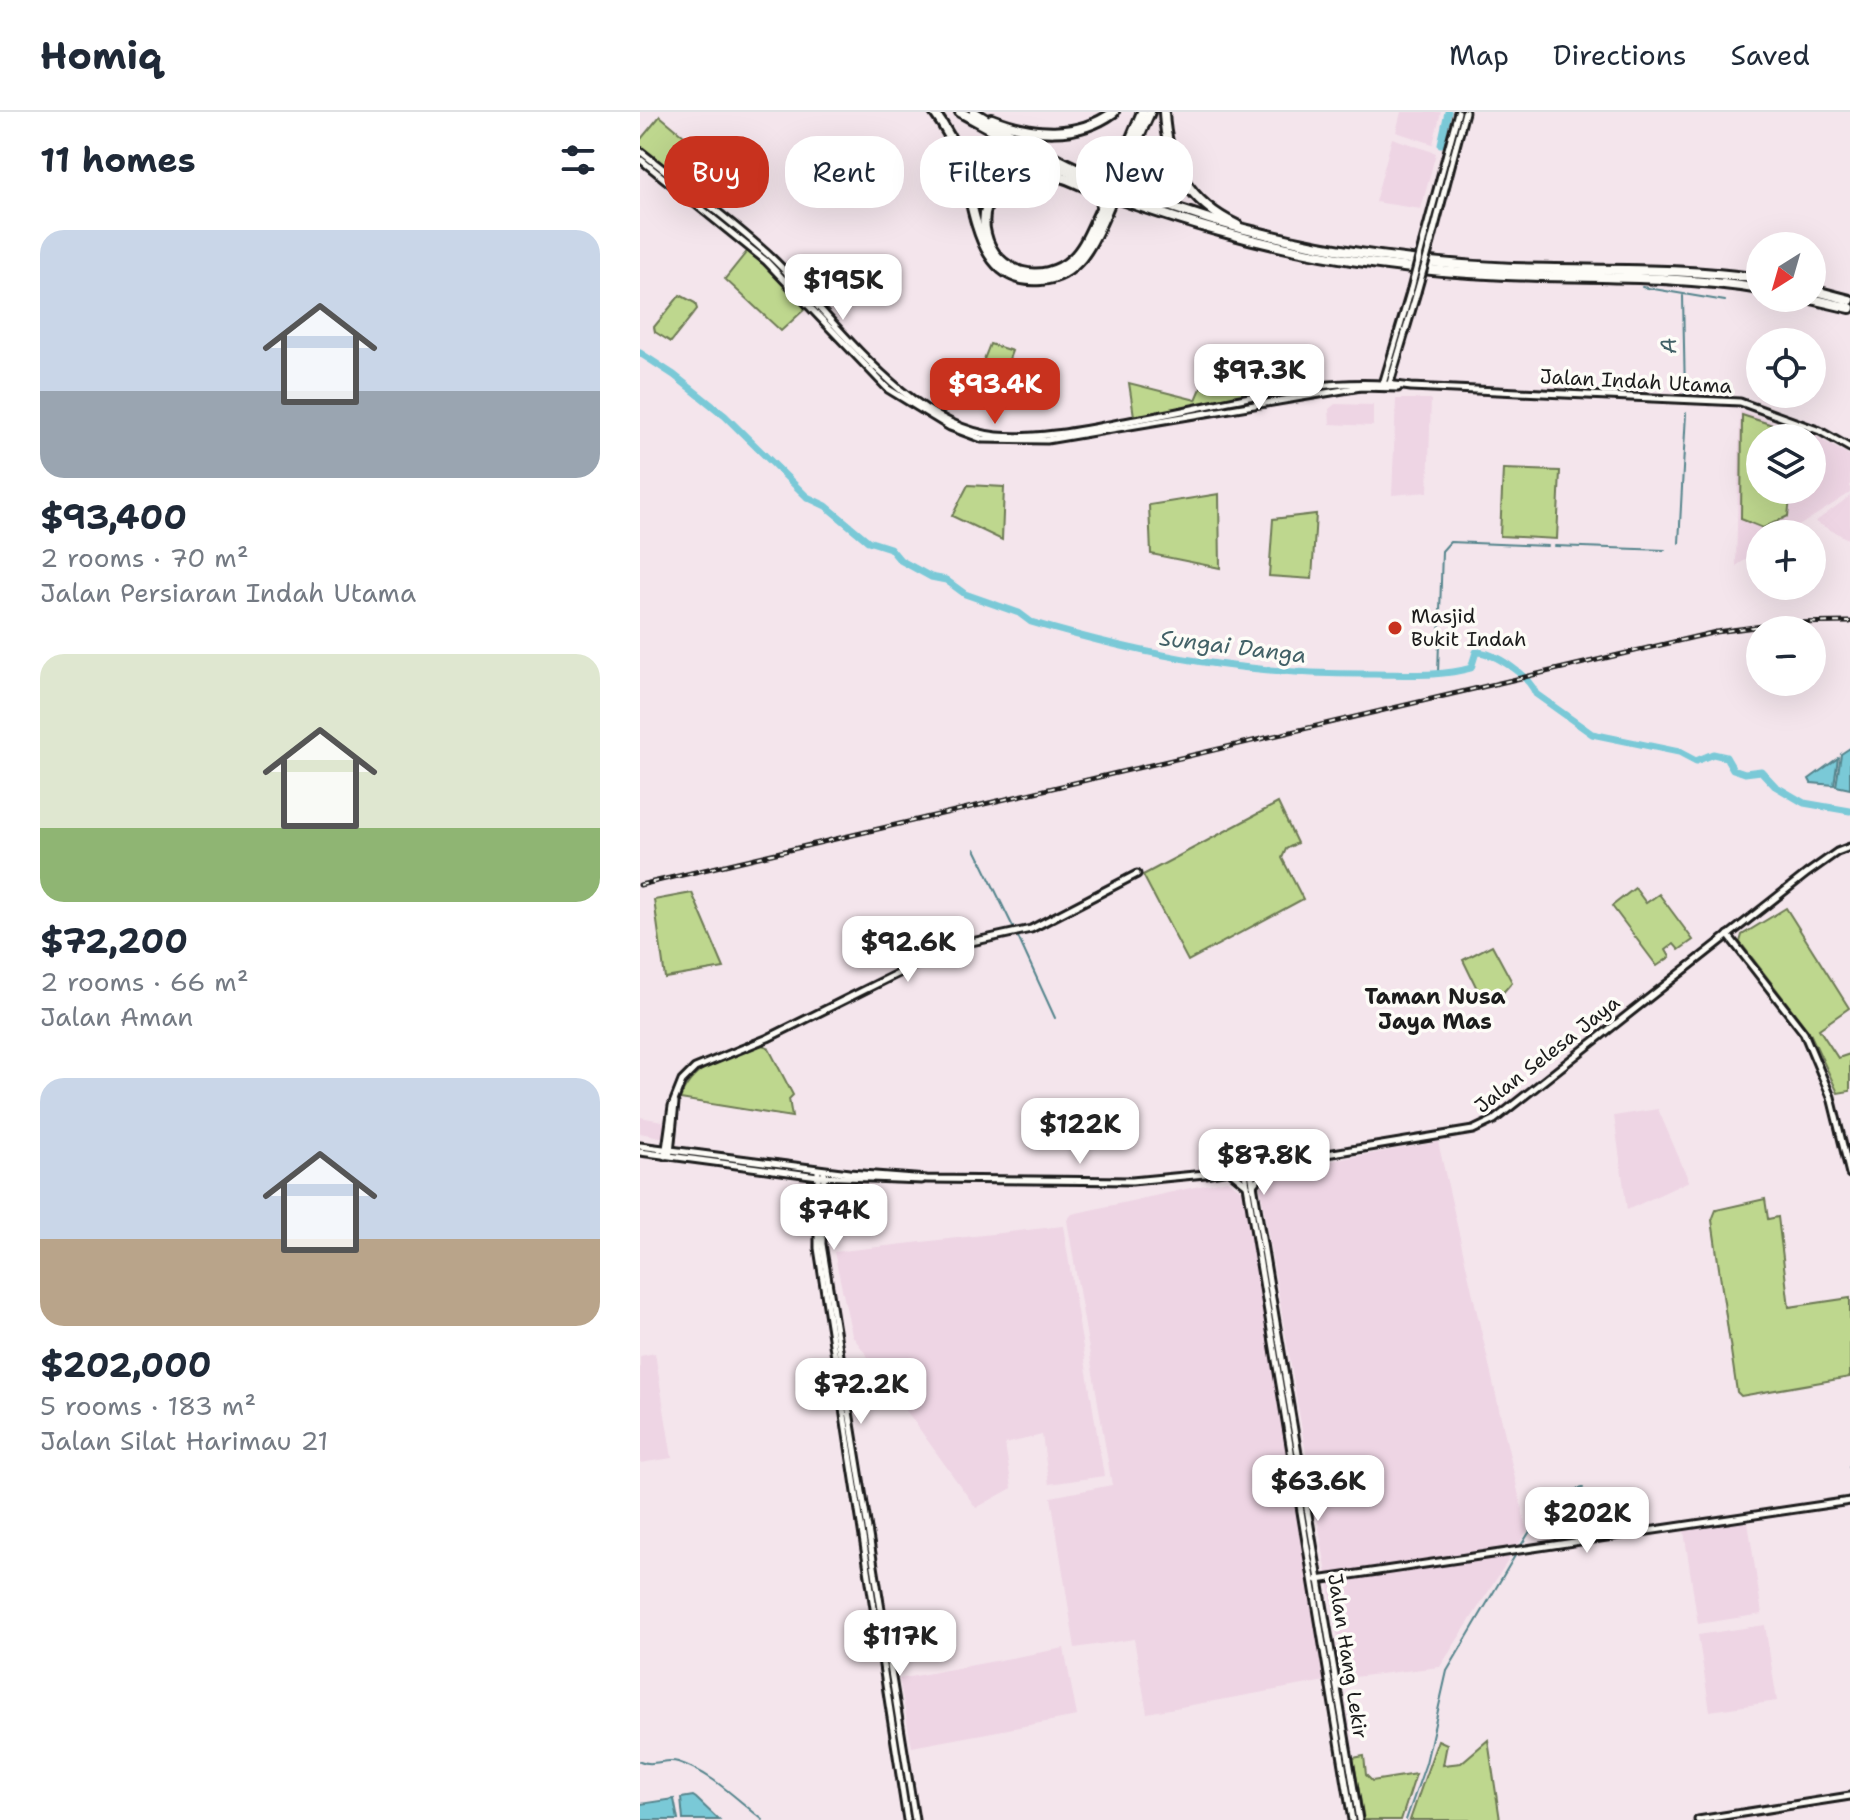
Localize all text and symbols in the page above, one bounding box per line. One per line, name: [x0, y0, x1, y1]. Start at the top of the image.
text: Homiq: [40, 30, 162, 81]
text: Map: [1449, 36, 1509, 74]
text: Directions: [1553, 36, 1687, 74]
text: Saved: [1731, 36, 1810, 74]
chip: Buy: [664, 136, 769, 208]
chip: Rent: [785, 136, 904, 208]
chip: Filters: [920, 136, 1060, 208]
chip: New: [1076, 136, 1193, 208]
text: 11 homes: [40, 137, 196, 183]
icon: filters: [556, 138, 600, 182]
north arrow: [1746, 232, 1826, 312]
map controls: [1746, 232, 1826, 696]
pin: $195K: [787, 254, 899, 322]
text: $195K: [803, 262, 883, 297]
icon: home: [248, 282, 392, 426]
button: locate: [1746, 328, 1826, 408]
water label: A: [1654, 338, 1683, 354]
pin: $97.3K: [1194, 344, 1324, 412]
text: $97.3K: [1212, 352, 1306, 387]
pin: $93.4K: [930, 358, 1060, 426]
street label: Jalan Indah Utama: [1539, 363, 1733, 399]
text: $93.4K: [948, 366, 1042, 401]
button: layers: [1746, 424, 1826, 504]
text: $93,400: [40, 494, 187, 540]
button: +: [1746, 520, 1826, 600]
text: 2 rooms · 70 m²: [40, 540, 249, 575]
text: Jalan Persiaran Indah Utama: [40, 575, 416, 610]
place label: Masjid Bukit Indah: [1411, 603, 1527, 652]
button: −: [1746, 616, 1826, 696]
marker: Masjid Bukit Indah: [1386, 619, 1404, 637]
water label: Sungai Danga: [1158, 623, 1308, 670]
icon: home: [248, 706, 392, 850]
pin: $92.6K: [843, 916, 973, 984]
text: $72,200: [40, 918, 188, 964]
text: $92.6K: [860, 924, 956, 959]
text: 2 rooms · 66 m²: [40, 964, 249, 999]
district label: Taman Nusa Jaya Mas: [1364, 982, 1506, 1036]
street label: Jalan Selesa Jaya: [1469, 989, 1625, 1119]
text: Jalan Aman: [40, 999, 193, 1034]
pin: $122K: [1024, 1098, 1136, 1166]
text: $122K: [1039, 1106, 1121, 1141]
pin: $87.8K: [1199, 1129, 1329, 1197]
icon: home: [248, 1130, 392, 1274]
text: $87.8K: [1217, 1137, 1311, 1172]
pin: $74K: [787, 1184, 881, 1252]
text: $74K: [798, 1192, 870, 1227]
text: $202,000: [40, 1342, 212, 1388]
pin: $72.2K: [796, 1358, 926, 1426]
text: $72.2K: [813, 1366, 909, 1401]
text: 5 rooms · 183 m²: [40, 1388, 256, 1423]
text: Jalan Silat Harimau 21: [40, 1423, 328, 1458]
pin: $63.6K: [1253, 1455, 1383, 1523]
text: $63.6K: [1270, 1463, 1366, 1498]
pin: $202K: [1531, 1487, 1643, 1555]
text: $202K: [1543, 1495, 1631, 1530]
street label: Jalan Hang Lekir: [1322, 1571, 1374, 1741]
pin: $117K: [844, 1610, 956, 1678]
text: $117K: [862, 1618, 938, 1653]

